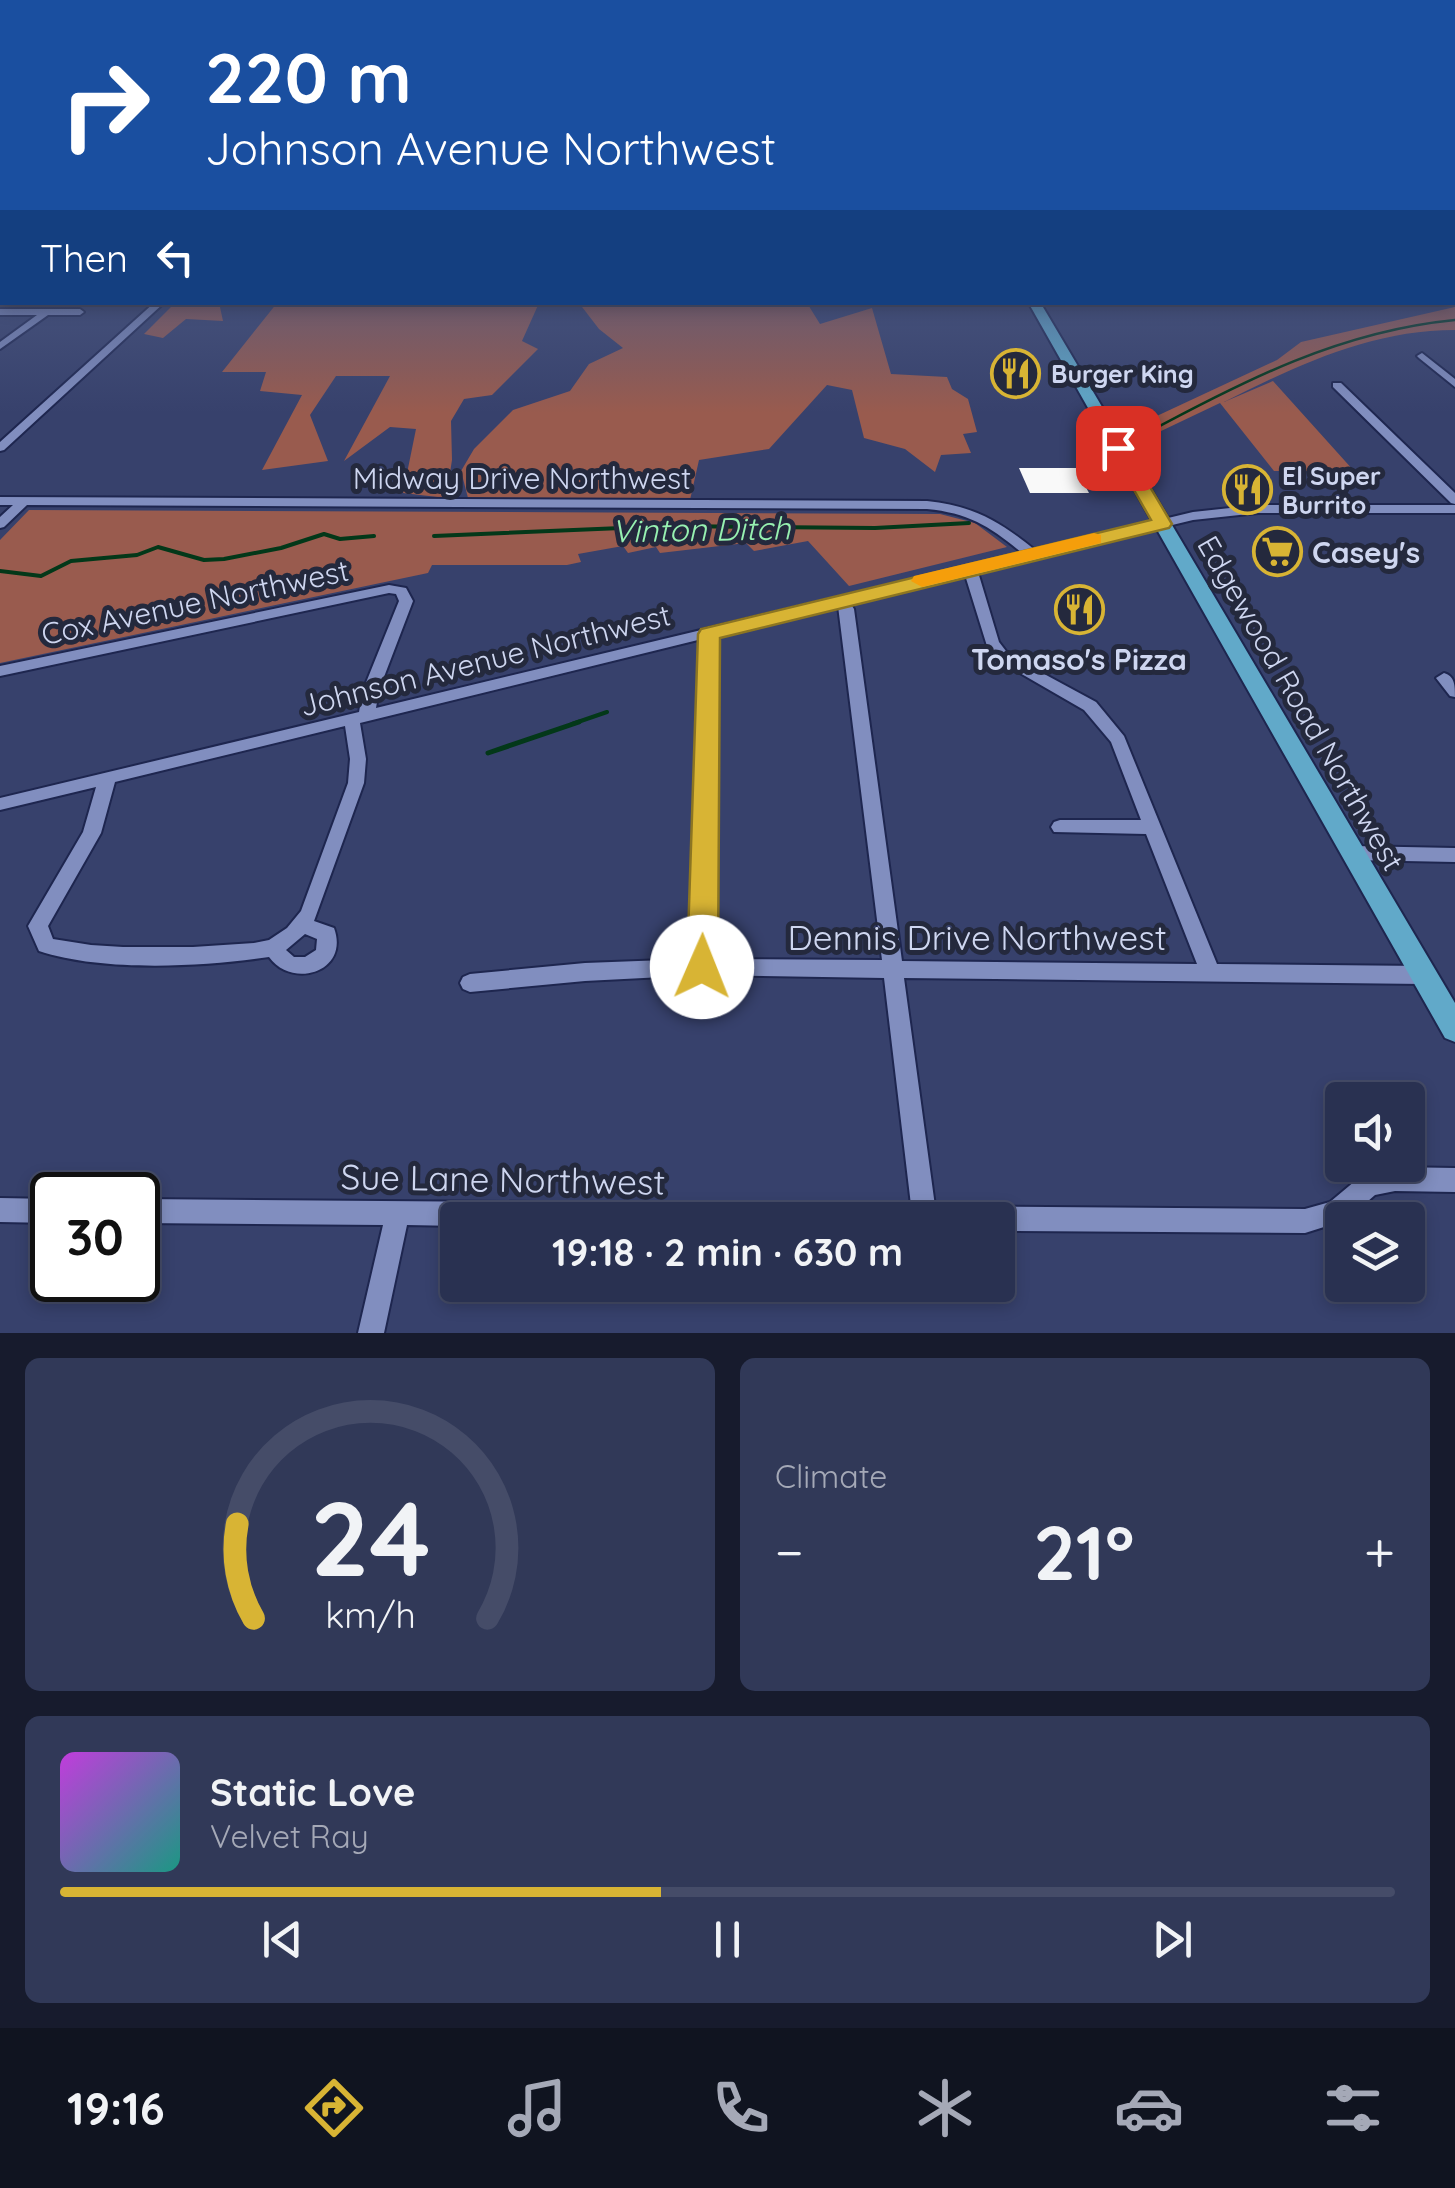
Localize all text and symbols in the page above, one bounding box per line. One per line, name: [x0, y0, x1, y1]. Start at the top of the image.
text: 220 m: [205, 33, 412, 121]
icon: right: [40, 40, 170, 170]
text: Johnson Avenue Northwest: [205, 120, 776, 176]
icon: left: [148, 230, 203, 285]
text: Then: [40, 234, 128, 282]
restaurant icon: Burger King: [990, 347, 1042, 399]
place label: Burger King: [1051, 358, 1194, 389]
pin: [1076, 406, 1161, 491]
icon: arrive: [1091, 421, 1146, 476]
street label: Midway Drive Northwest: [353, 459, 691, 497]
place label: El Super Burrito: [1282, 460, 1381, 520]
restaurant icon: El Super Burrito: [1221, 463, 1273, 515]
water label: Vinton Ditch: [611, 507, 792, 551]
supermarket icon: Casey's: [1251, 526, 1303, 578]
street label: Edgewood Road Northwest: [1189, 529, 1413, 877]
place label: Casey's: [1312, 533, 1420, 571]
street label: Cox Avenue Northwest: [38, 551, 352, 653]
restaurant icon: Tomaso's Pizza: [1053, 584, 1105, 636]
street label: Johnson Avenue Northwest: [296, 596, 674, 724]
place label: Tomaso's Pizza: [971, 640, 1187, 678]
position arrow: [650, 915, 754, 1019]
street label: Dennis Drive Northwest: [787, 915, 1167, 959]
map controls: [1325, 1082, 1425, 1302]
button: sound: [1325, 1082, 1425, 1182]
street label: Sue Lane Northwest: [340, 1154, 666, 1204]
speed limit sign: 30: [30, 1172, 160, 1302]
button: layers: [1325, 1202, 1425, 1302]
text: 19:18 · 2 min · 630 m: [552, 1228, 903, 1276]
text: Climate: [775, 1456, 887, 1496]
text: 24: [310, 1472, 430, 1602]
text: 21°: [1033, 1505, 1134, 1599]
text: −: [775, 1517, 804, 1586]
text: +: [1364, 1517, 1395, 1586]
text: km/h: [325, 1592, 415, 1637]
text: Static Love: [210, 1768, 415, 1816]
text: Velvet Ray: [210, 1816, 369, 1856]
icon: previous: [255, 1912, 310, 1967]
icon: pause: [700, 1912, 755, 1967]
icon: next: [1145, 1912, 1200, 1967]
icon: directions: [299, 2073, 369, 2143]
icon: music: [502, 2073, 572, 2143]
icon: phone: [706, 2073, 776, 2143]
icon: climate: [910, 2073, 980, 2143]
icon: car: [1114, 2073, 1184, 2143]
icon: filters: [1318, 2073, 1388, 2143]
text: 19:16: [67, 2080, 165, 2136]

